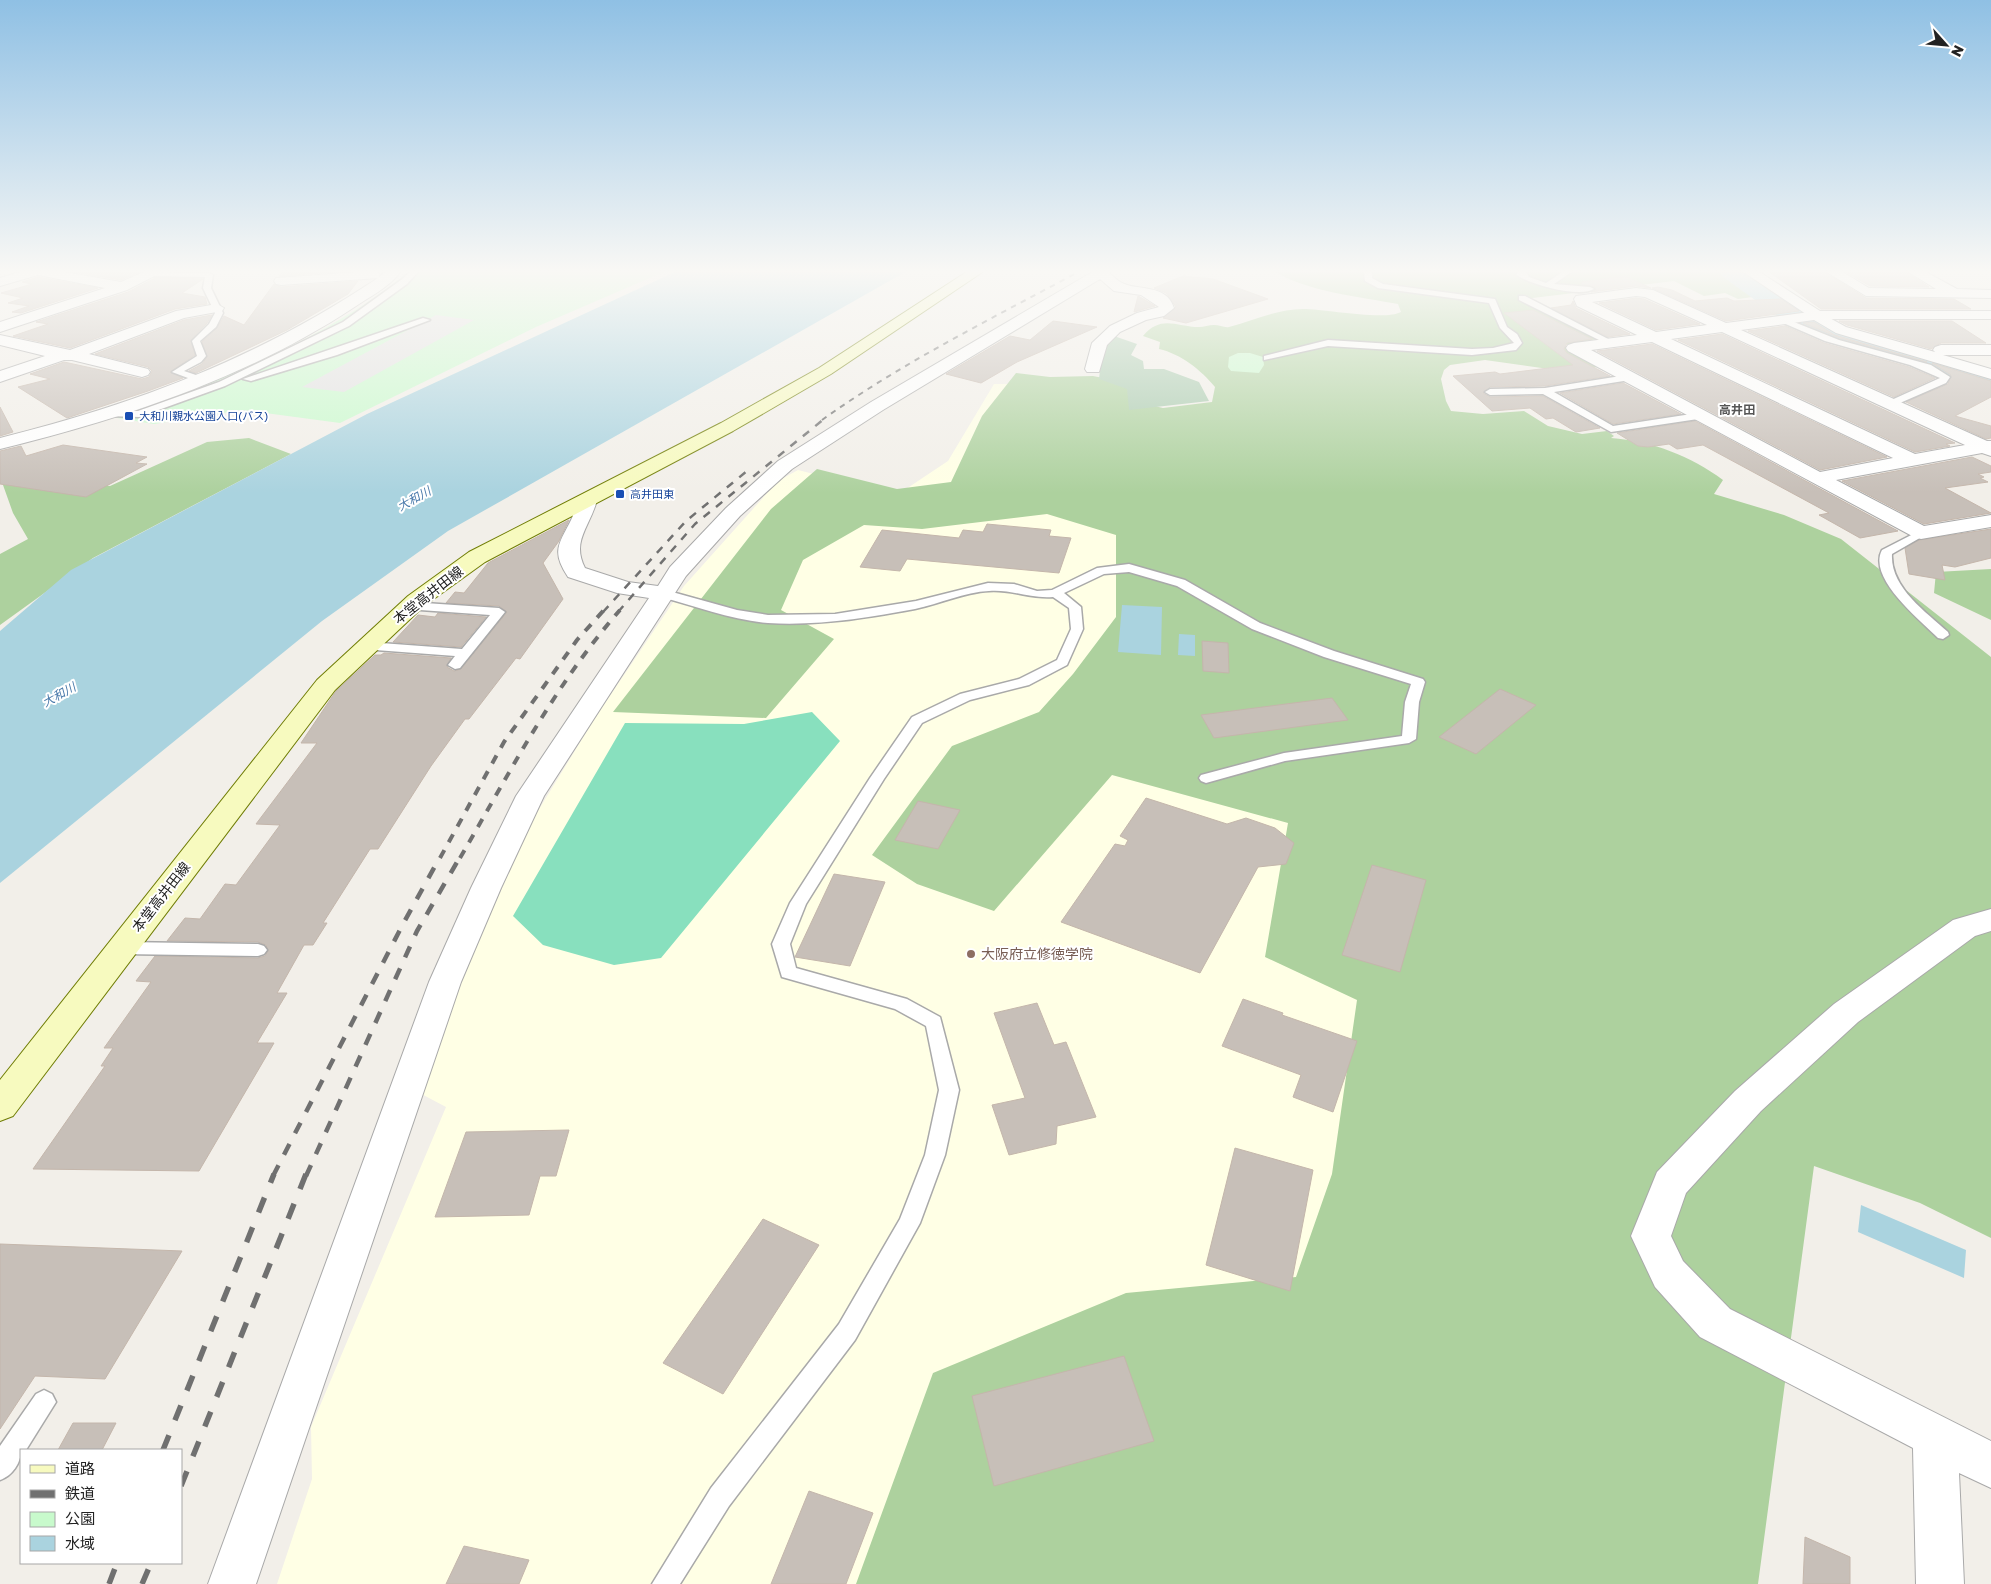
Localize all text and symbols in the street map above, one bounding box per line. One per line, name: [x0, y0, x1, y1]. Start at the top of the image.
north arrow: [1921, 20, 1971, 70]
text: N: [1948, 43, 1968, 60]
district label: 高井田: [1719, 402, 1755, 417]
place label: 大和川親水公園入口(バス): [139, 409, 268, 422]
marker: 大和川親水公園入口(バス): [123, 410, 135, 422]
water label: 大和川: [394, 482, 435, 514]
place label: 高井田東: [630, 487, 674, 500]
marker: 高井田東: [614, 488, 626, 500]
street label: 本堂高井田線: [389, 562, 466, 627]
water label: 大和川: [39, 678, 80, 710]
street label: 本堂高井田線: [128, 858, 193, 935]
place label: 大阪府立修徳学院: [981, 945, 1093, 962]
marker: 大阪府立修徳学院: [965, 948, 977, 960]
legend: [20, 1449, 182, 1564]
text: 道路: [65, 1459, 95, 1477]
text: 鉄道: [65, 1484, 95, 1502]
text: 公園: [65, 1509, 95, 1527]
text: 水域: [65, 1534, 95, 1552]

